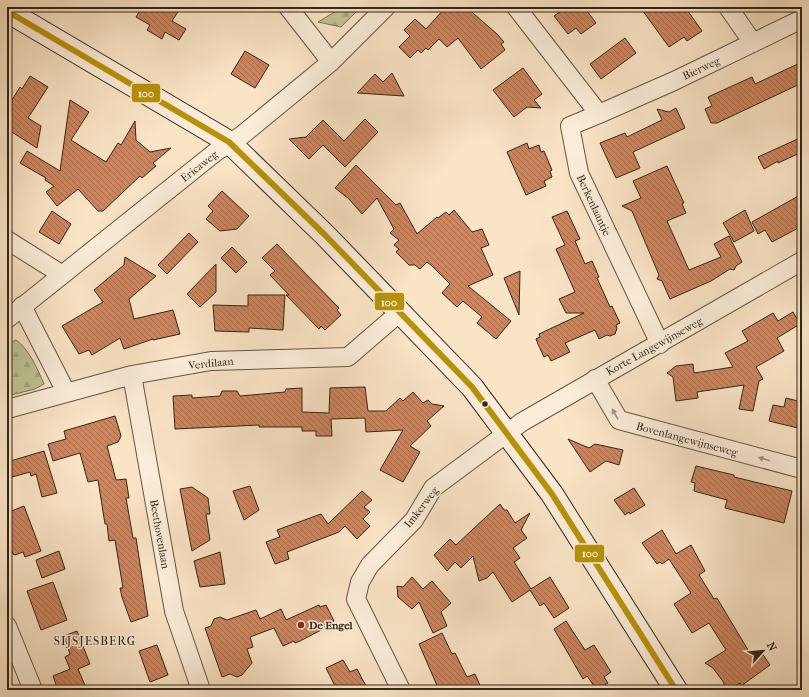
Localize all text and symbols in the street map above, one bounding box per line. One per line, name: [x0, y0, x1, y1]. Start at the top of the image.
street label: Bierweg: [680, 54, 722, 83]
line badge: 100: [131, 83, 161, 103]
text: 100: [138, 87, 154, 100]
street label: Ericaweg: [178, 148, 221, 185]
street label: Berkenlaantje: [574, 172, 614, 238]
line badge: 100: [374, 292, 405, 311]
text: 100: [381, 296, 397, 309]
street label: Korte Langewijnseweg: [604, 314, 705, 378]
street label: Verdilaan: [187, 355, 235, 372]
unlabelled marker: [480, 399, 490, 409]
one-way arrow: [612, 408, 619, 420]
street label: Bovenlangewijnseweg: [635, 420, 739, 459]
one-way arrow: [758, 456, 770, 462]
street label: Imkerweg: [401, 484, 441, 530]
street label: Beethovenlaan: [147, 498, 172, 570]
line badge: 100: [574, 544, 605, 563]
text: 100: [582, 547, 598, 560]
place label: De Engel: [308, 619, 354, 632]
marker: De Engel: [296, 620, 306, 630]
north arrow: [743, 631, 783, 671]
district label: SIJSJESBERG: [54, 634, 136, 648]
text: N: [764, 640, 779, 654]

